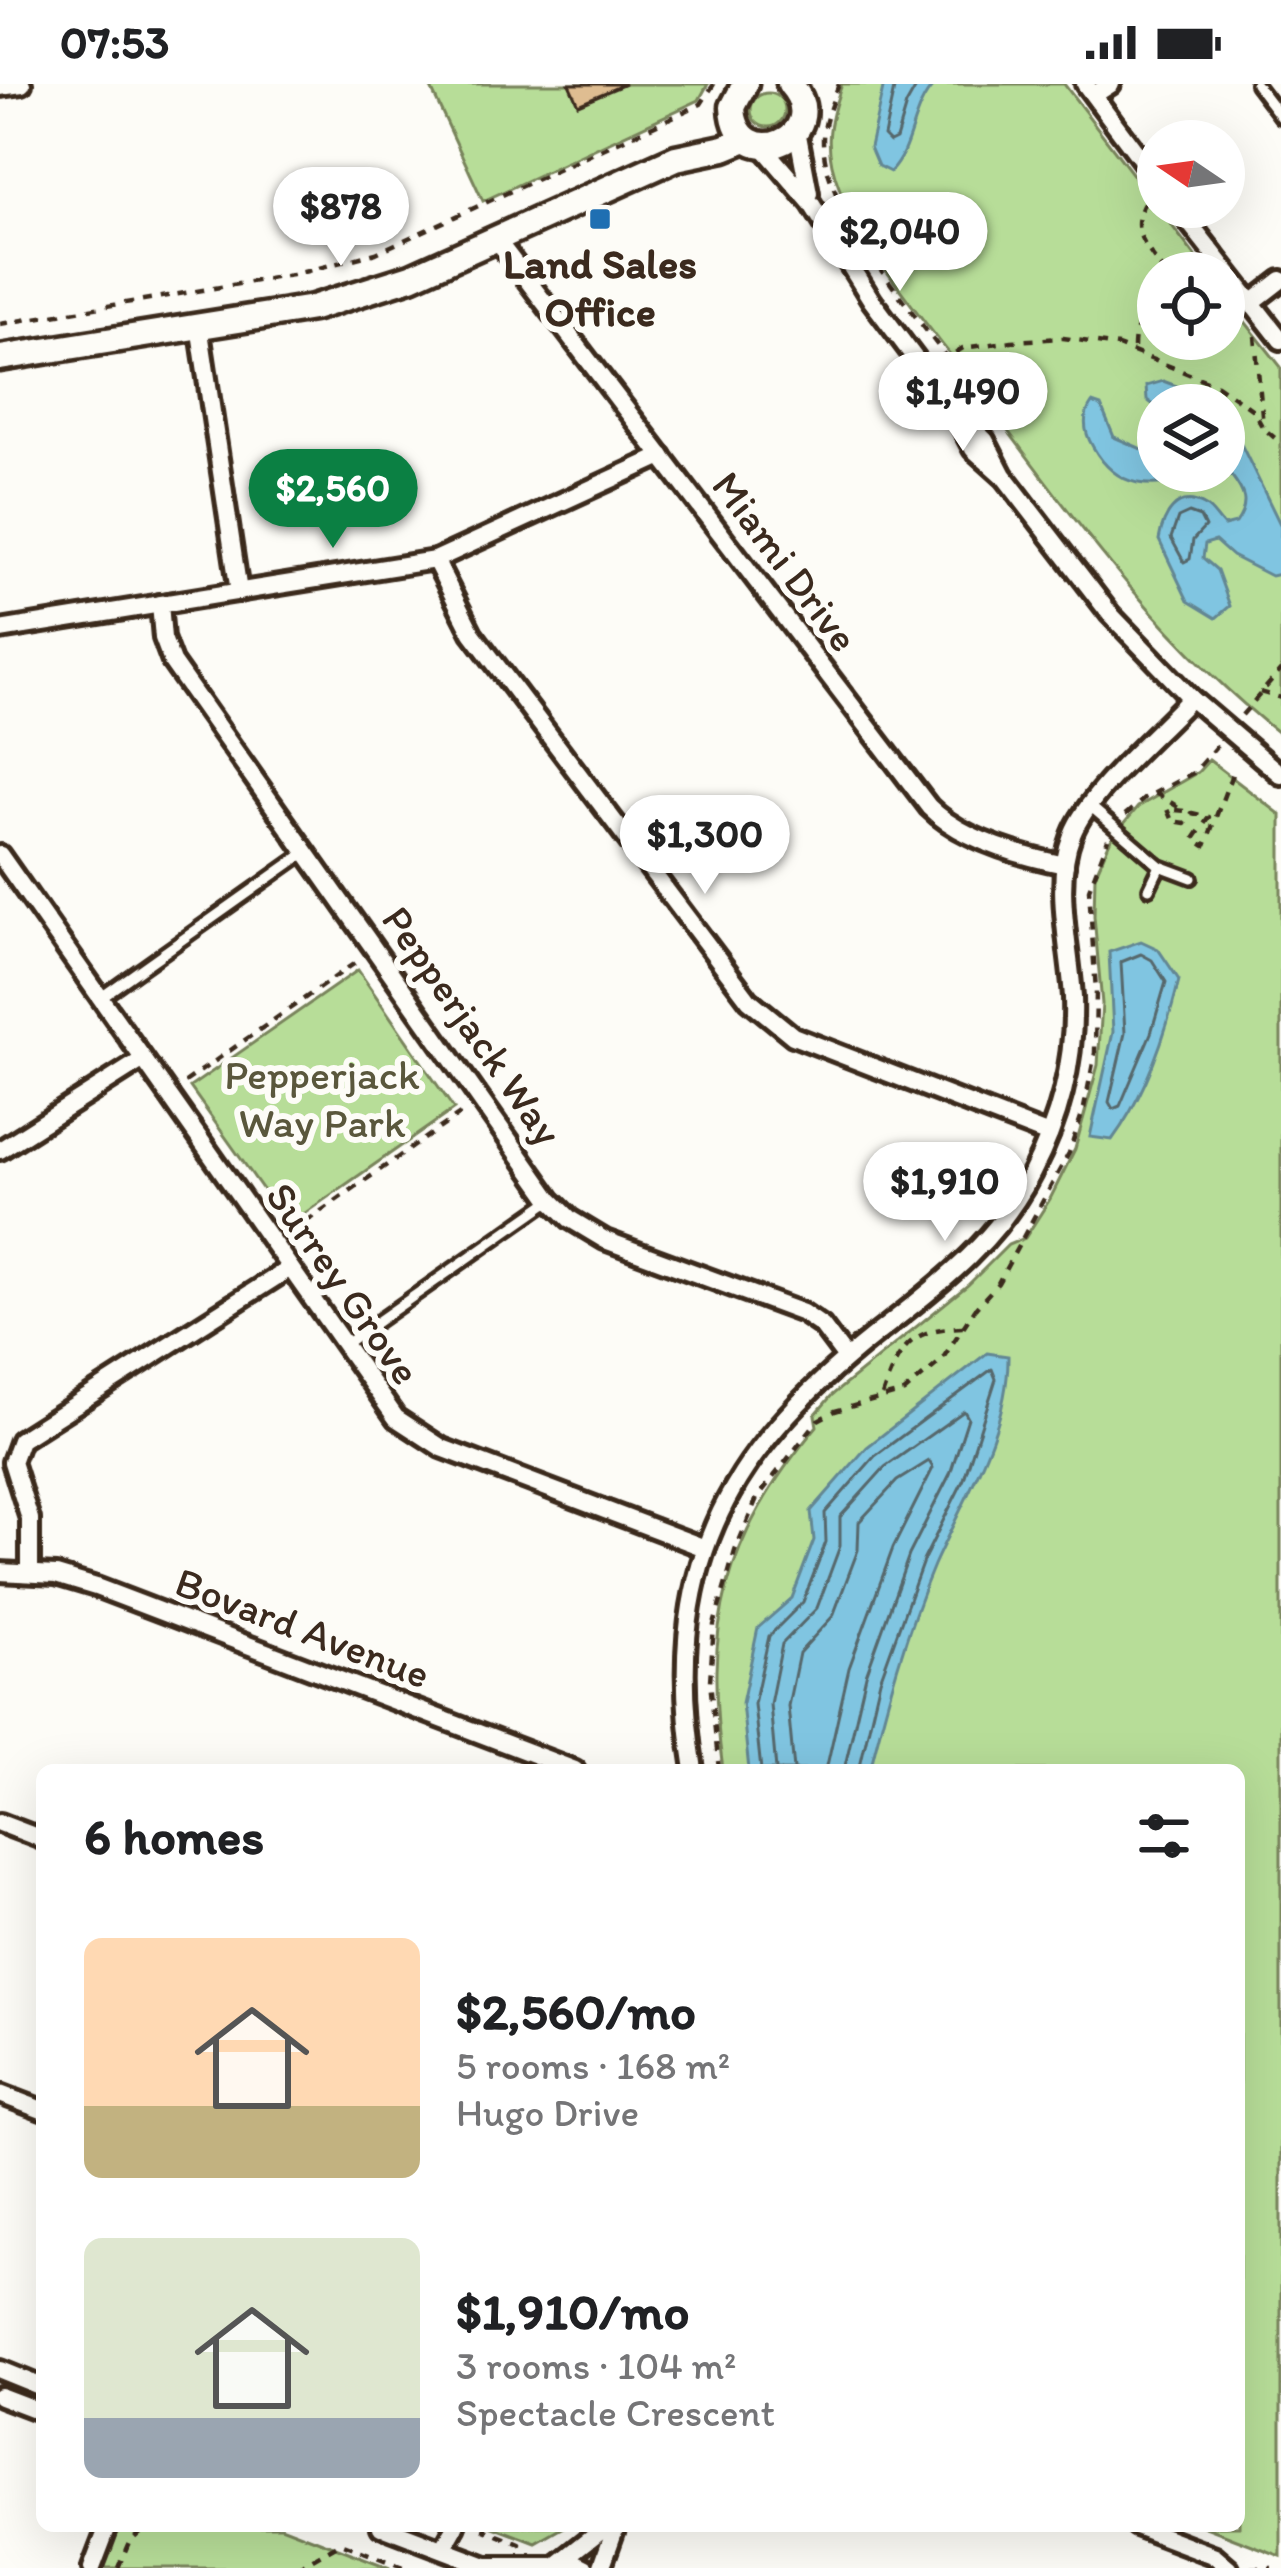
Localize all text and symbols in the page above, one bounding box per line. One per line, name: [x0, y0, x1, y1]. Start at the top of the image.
text: 07:53: [60, 15, 169, 69]
north arrow: [1137, 120, 1245, 228]
map controls: [1137, 120, 1245, 492]
pin: $878: [270, 167, 412, 269]
text: $878: [300, 182, 382, 229]
pin: $2,040: [802, 192, 998, 294]
marker: Land Sales Office: [587, 206, 613, 232]
text: $2,040: [839, 207, 961, 254]
place label: Land Sales Office: [503, 238, 697, 337]
button: locate: [1137, 252, 1245, 360]
pin: $1,490: [865, 352, 1061, 454]
text: $1,490: [906, 367, 1020, 414]
button: layers: [1137, 384, 1245, 492]
pin: $2,560: [235, 449, 431, 551]
street label: Miami Drive: [701, 461, 870, 661]
text: $2,560: [276, 464, 390, 511]
pin: $1,300: [607, 795, 803, 897]
text: $1,300: [647, 810, 763, 857]
street label: Pepperjack Way: [371, 896, 574, 1155]
park label: Pepperjack Way Park: [224, 1049, 420, 1148]
pin: $1,910: [847, 1142, 1043, 1244]
text: $1,910: [890, 1157, 1000, 1204]
street label: Surrey Grove: [255, 1172, 432, 1394]
street label: Bovard Avenue: [168, 1556, 437, 1699]
icon: filters: [1131, 1803, 1197, 1869]
text: 6 homes: [84, 1806, 264, 1867]
text: $2,560/mo: [456, 1981, 696, 2042]
icon: home: [180, 1986, 324, 2130]
text: 5 rooms · 168 m²: [456, 2042, 730, 2089]
text: Hugo Drive: [456, 2089, 639, 2136]
text: $1,910/mo: [456, 2281, 690, 2342]
icon: home: [180, 2286, 324, 2430]
text: 3 rooms · 104 m²: [456, 2342, 736, 2389]
text: Spectacle Crescent: [456, 2389, 775, 2436]

